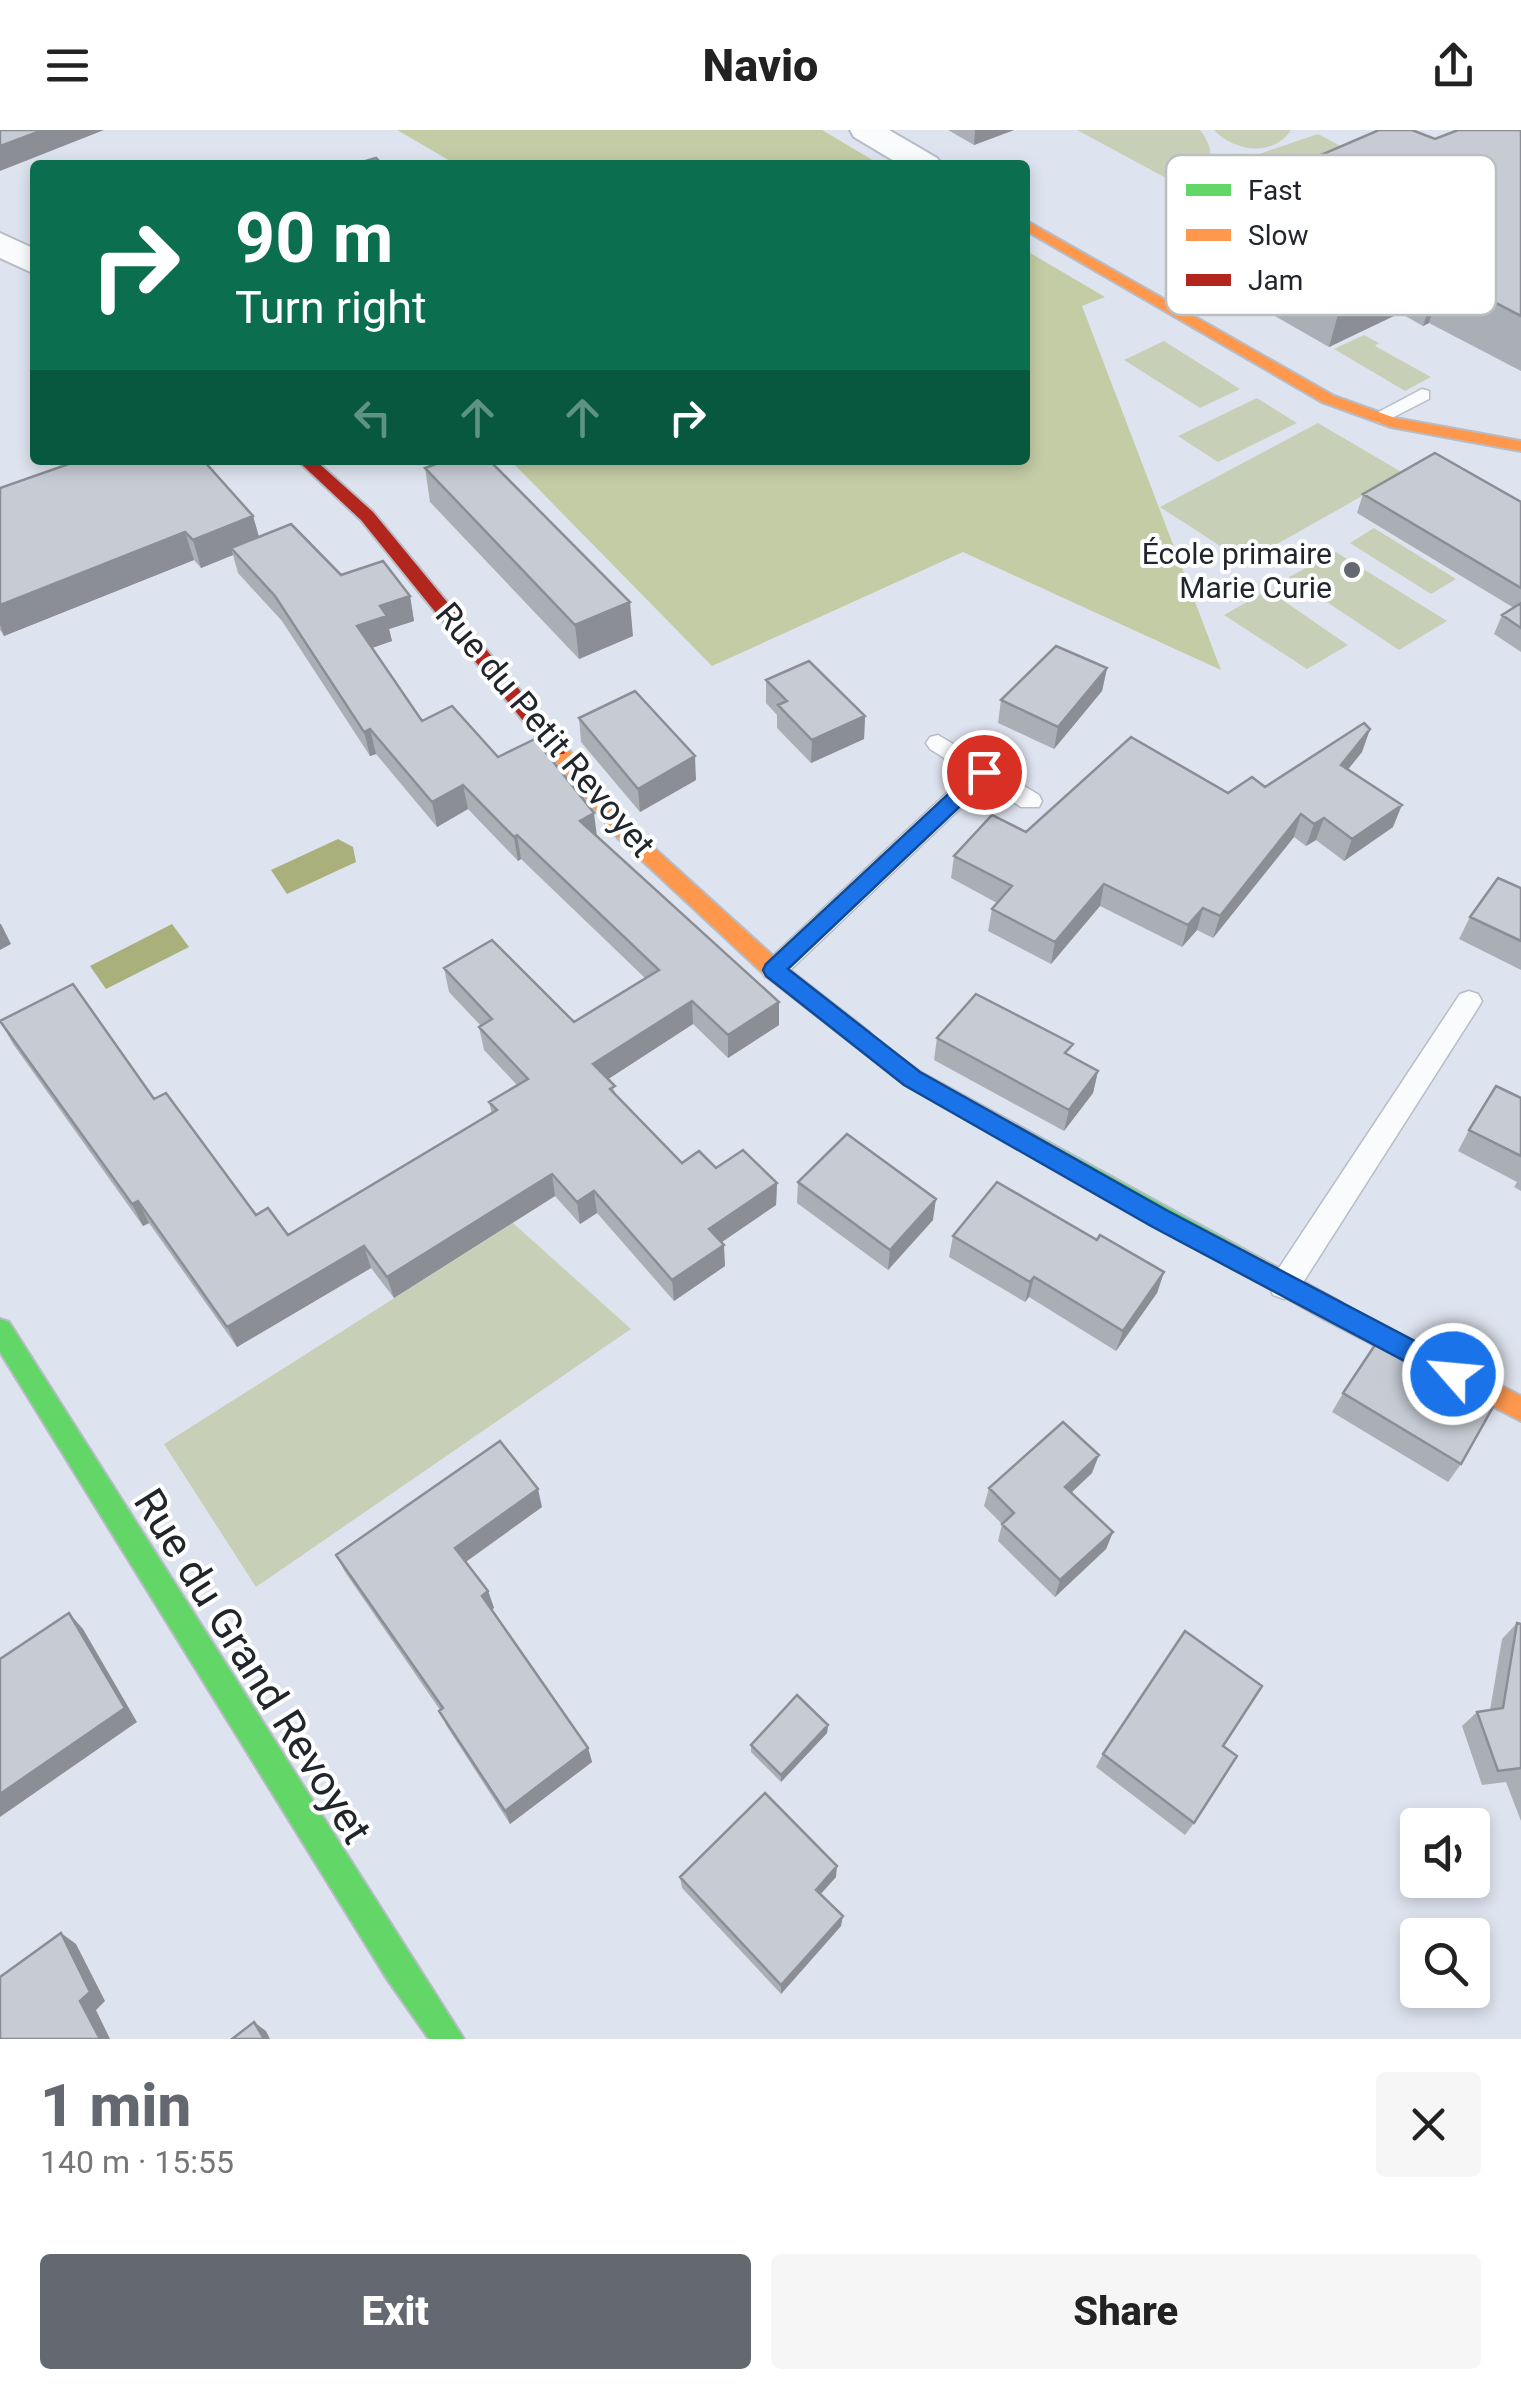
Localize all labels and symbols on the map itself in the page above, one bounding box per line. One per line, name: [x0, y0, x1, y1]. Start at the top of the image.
legend: [1166, 155, 1496, 315]
text: Fast: [1248, 174, 1302, 207]
text: Slow: [1248, 219, 1308, 252]
text: Jam: [1248, 264, 1303, 297]
place label: École primaire Marie Curie: [1142, 536, 1332, 605]
marker: École primaire Marie Curie: [1341, 559, 1363, 581]
street label: Rue du Petit Revoyet: [427, 595, 663, 865]
pin: [942, 730, 1027, 815]
position arrow: [1401, 1322, 1505, 1426]
street label: Rue du Grand Revoyet: [124, 1480, 382, 1852]

